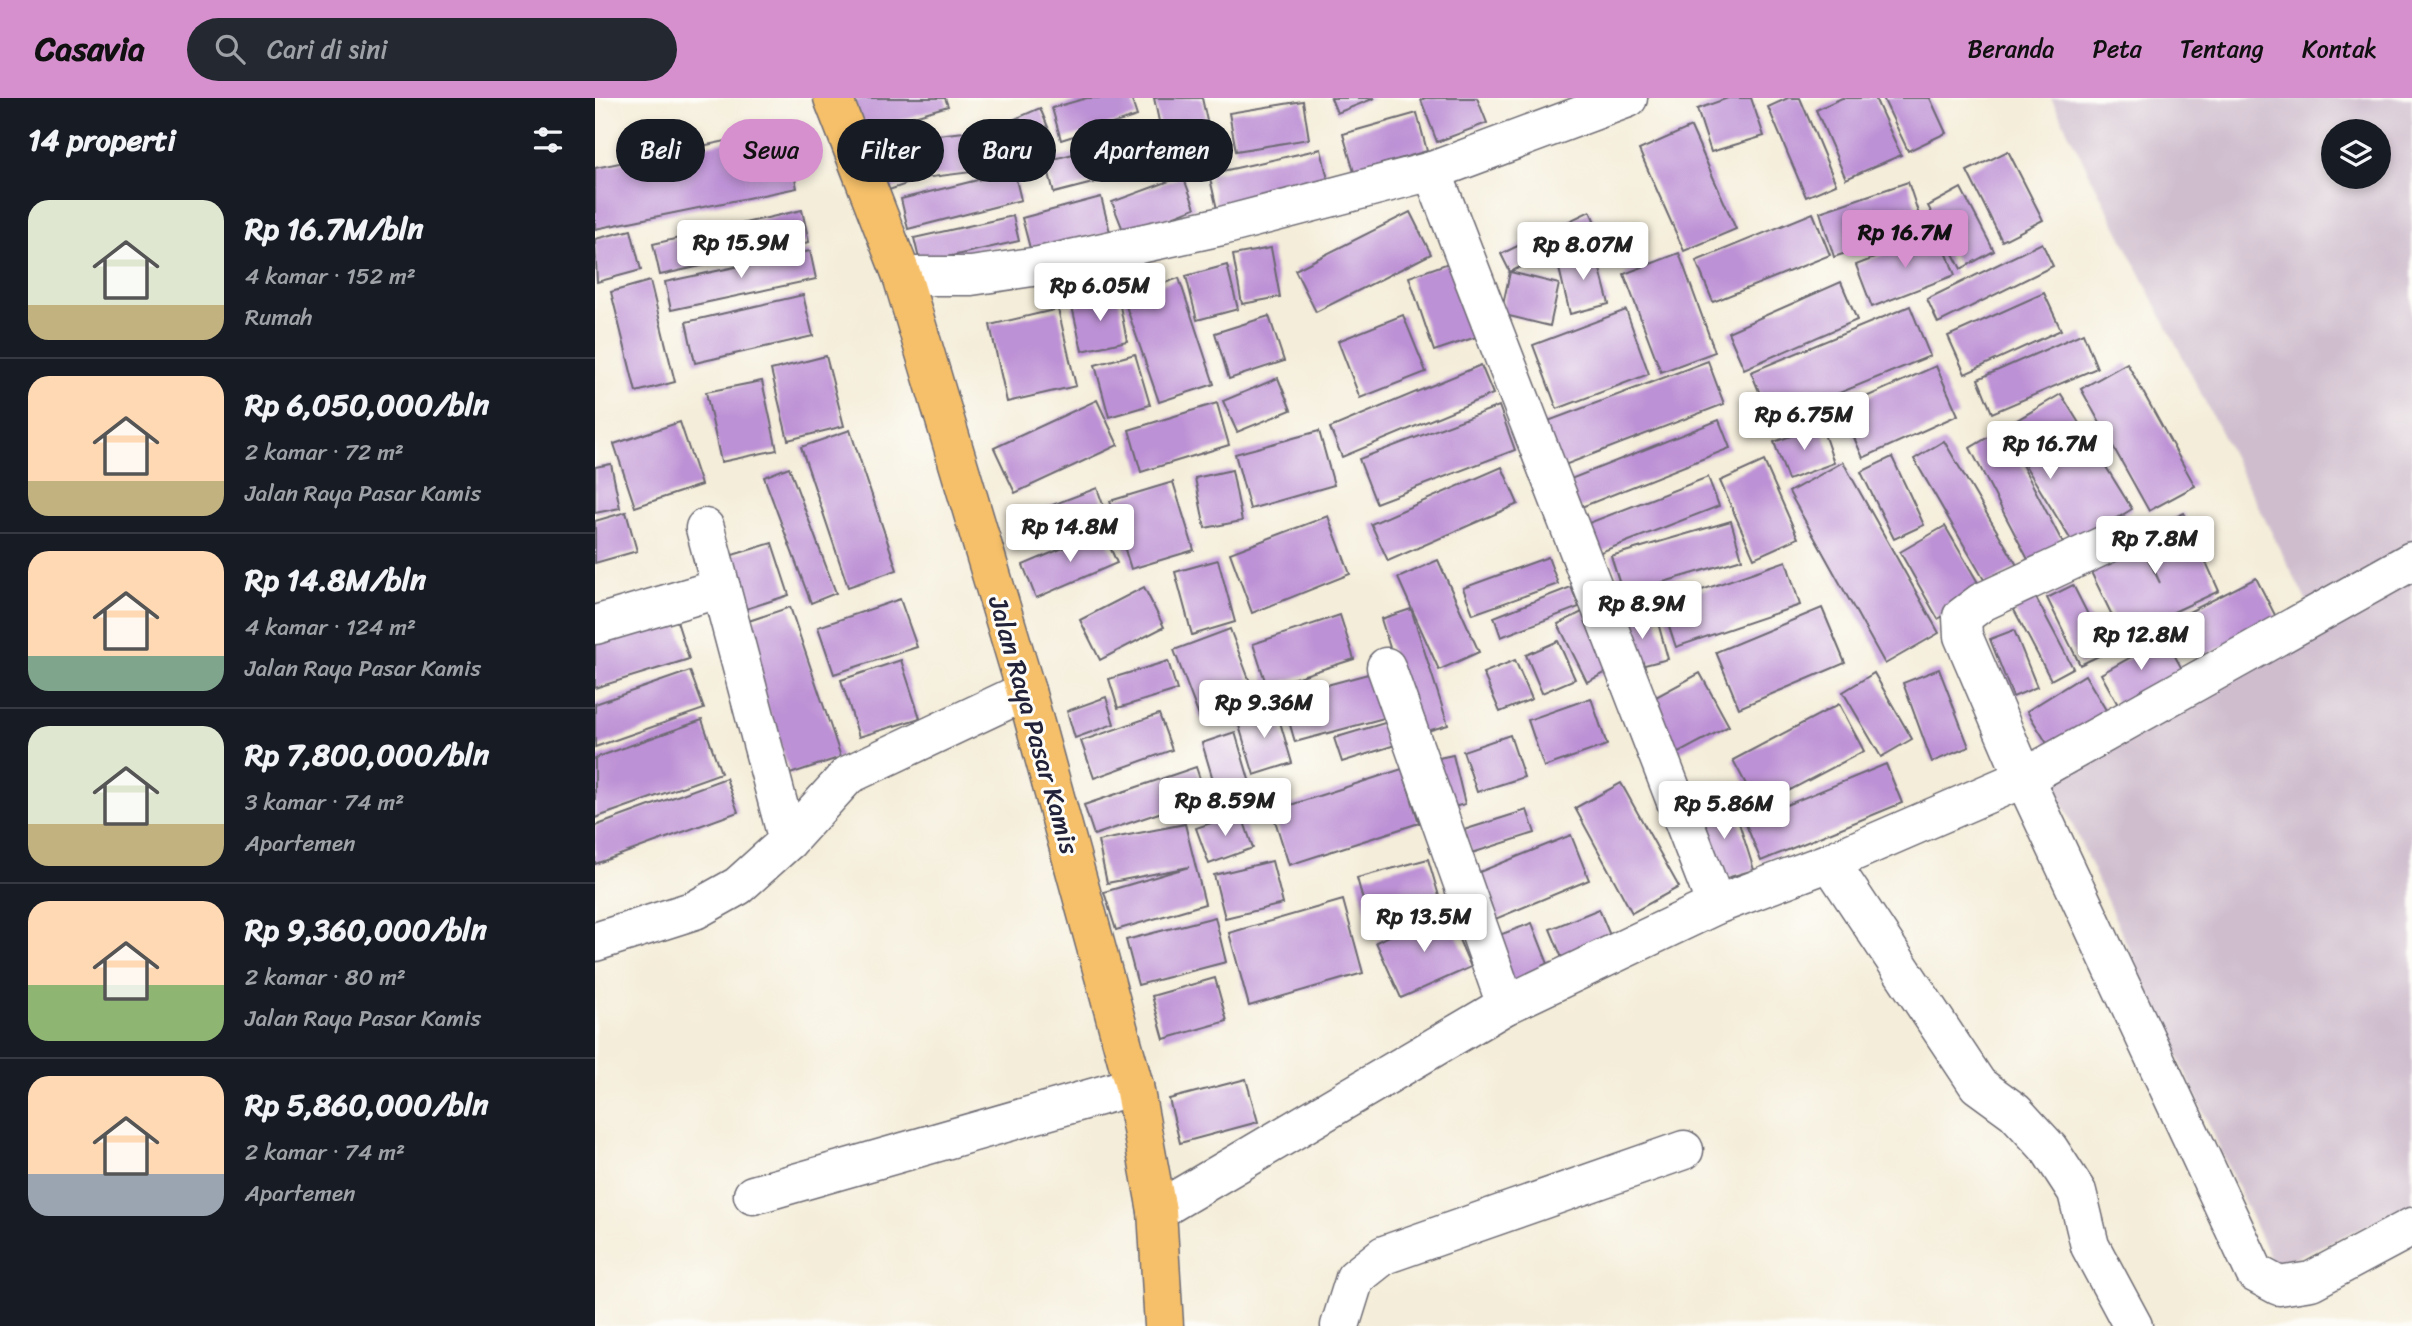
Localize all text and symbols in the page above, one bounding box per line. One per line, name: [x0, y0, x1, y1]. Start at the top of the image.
search box: [187, 18, 677, 81]
text: Casavia: [35, 20, 145, 78]
text: Cari di sini: [267, 26, 387, 72]
text: Beranda: [1967, 28, 2054, 70]
text: Peta: [2092, 28, 2142, 70]
text: Tentang: [2180, 28, 2264, 70]
text: Kontak: [2302, 28, 2377, 70]
icon: search: [211, 30, 249, 68]
text: 14 properti: [28, 113, 176, 167]
chip: Beli: [616, 119, 705, 182]
chip: Sewa: [719, 119, 823, 182]
chip: Filter: [837, 119, 944, 182]
chip: Baru: [958, 119, 1056, 182]
chip: Apartemen: [1070, 119, 1233, 182]
map controls: [2321, 119, 2391, 189]
button: layers: [2321, 119, 2391, 189]
icon: filters: [529, 121, 567, 159]
text: Rp 16.7M/bln: [245, 202, 424, 256]
pin: Rp 16.7M: [1833, 211, 1977, 270]
text: Rp 16.7M: [1858, 212, 1952, 253]
pin: Rp 15.9M: [669, 220, 813, 280]
text: Rp 15.9M: [693, 222, 789, 263]
pin: Rp 8.07M: [1511, 222, 1655, 282]
text: Rp 8.07M: [1533, 224, 1633, 265]
icon: home: [84, 228, 168, 312]
text: 4 kamar · 152 m²: [245, 256, 416, 297]
pin: Rp 6.05M: [1028, 264, 1172, 323]
text: Rp 6.05M: [1050, 265, 1150, 306]
text: Rumah: [245, 297, 313, 338]
text: Rp 6,050,000/bln: [245, 378, 489, 432]
pin: Rp 6.75M: [1732, 392, 1876, 452]
text: Rp 6.75M: [1755, 394, 1853, 435]
icon: home: [84, 404, 168, 488]
pin: Rp 16.7M: [1978, 422, 2122, 481]
text: Rp 16.7M: [2003, 423, 2097, 464]
text: 2 kamar · 72 m²: [245, 432, 404, 473]
text: Jalan Raya Pasar Kamis: [245, 473, 481, 514]
pin: Rp 14.8M: [998, 504, 1142, 564]
text: Rp 14.8M: [1022, 506, 1118, 547]
pin: Rp 7.8M: [2090, 517, 2220, 576]
text: Rp 7.8M: [2112, 518, 2198, 559]
text: Rp 14.8M/bln: [245, 553, 426, 607]
icon: home: [84, 579, 168, 663]
pin: Rp 8.9M: [1577, 582, 1707, 641]
text: Rp 8.9M: [1599, 583, 1685, 624]
street label: Jalan Raya Pasar Kamis: [975, 589, 1093, 861]
text: 4 kamar · 124 m²: [245, 607, 416, 648]
pin: Rp 12.8M: [2069, 612, 2213, 672]
text: Rp 12.8M: [2094, 614, 2188, 655]
text: Jalan Raya Pasar Kamis: [245, 648, 481, 689]
pin: Rp 9.36M: [1192, 680, 1336, 740]
text: Rp 9.36M: [1215, 682, 1313, 723]
text: Rp 7,800,000/bln: [245, 728, 489, 782]
icon: home: [84, 754, 168, 838]
pin: Rp 8.59M: [1153, 778, 1297, 838]
text: Rp 8.59M: [1175, 780, 1275, 821]
text: 3 kamar · 74 m²: [245, 782, 404, 823]
pin: Rp 5.86M: [1652, 782, 1796, 841]
text: Rp 5.86M: [1675, 783, 1773, 824]
text: Apartemen: [245, 823, 355, 864]
pin: Rp 13.5M: [1352, 894, 1496, 954]
text: Rp 13.5M: [1377, 896, 1471, 937]
text: Rp 9,360,000/bln: [245, 903, 487, 957]
icon: home: [84, 929, 168, 1013]
text: 2 kamar · 80 m²: [245, 957, 406, 998]
text: Jalan Raya Pasar Kamis: [245, 998, 481, 1039]
text: Rp 5,860,000/bln: [245, 1078, 488, 1132]
icon: home: [84, 1104, 168, 1188]
text: 2 kamar · 74 m²: [245, 1132, 405, 1173]
text: Apartemen: [245, 1173, 355, 1214]

